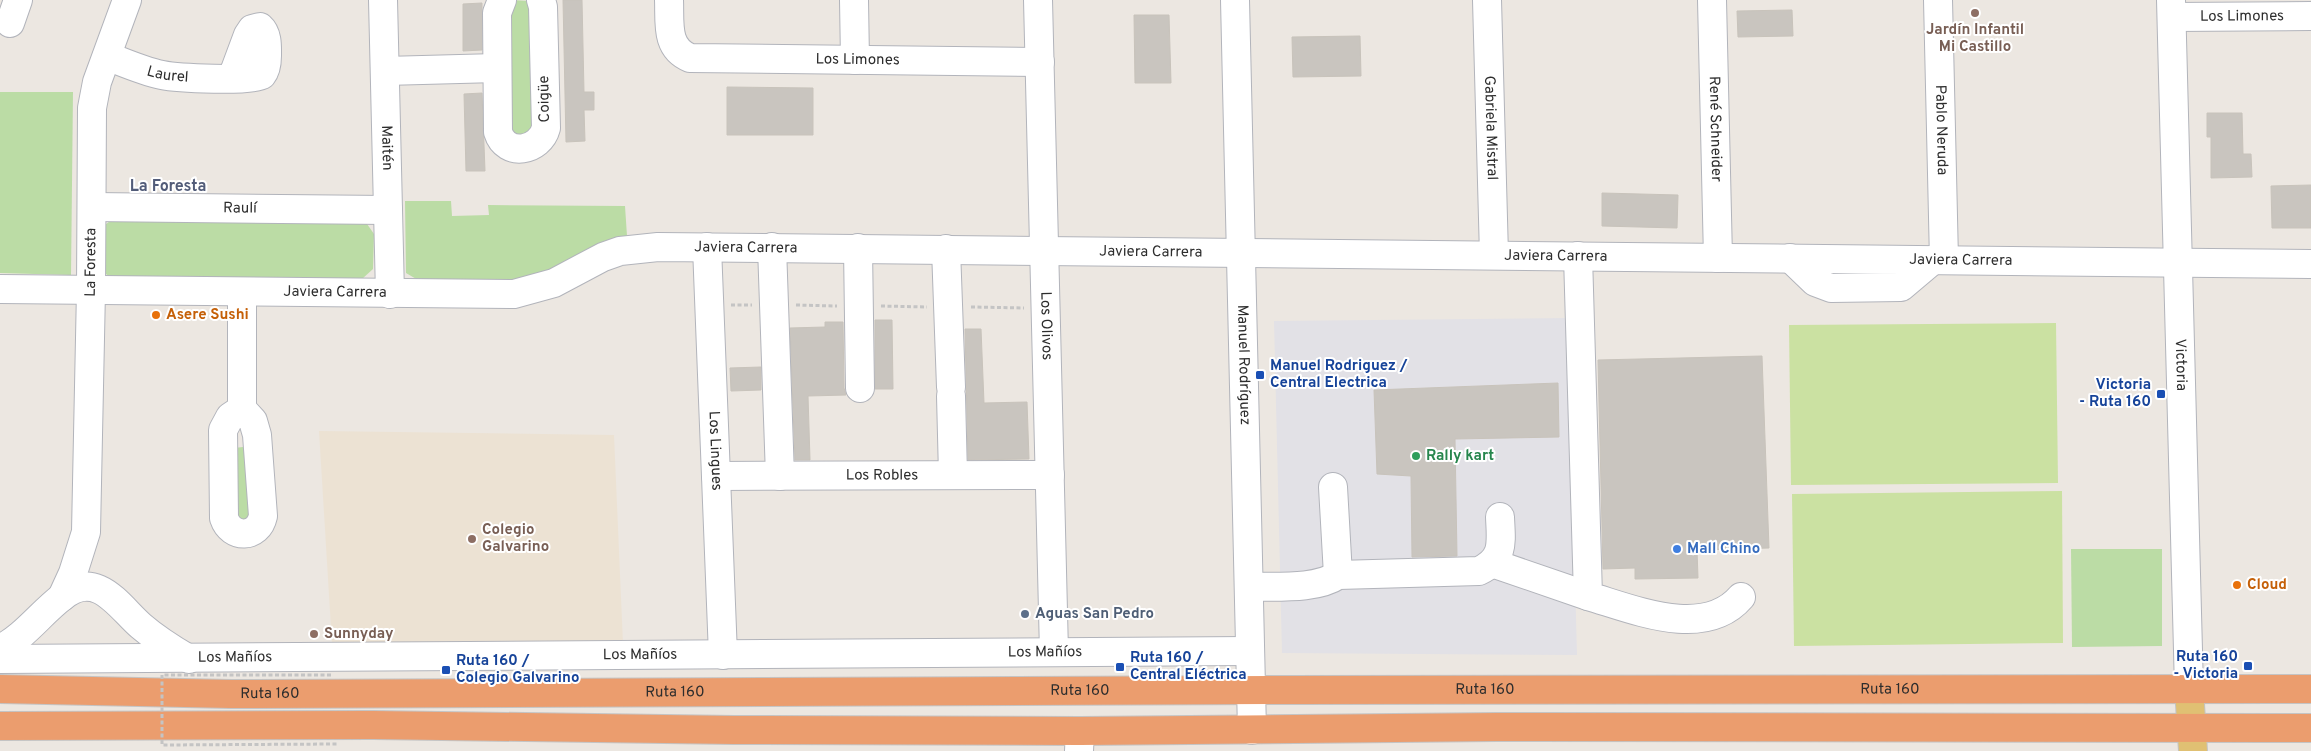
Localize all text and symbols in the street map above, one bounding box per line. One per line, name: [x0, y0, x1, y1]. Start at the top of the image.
marker: Jardín Infantil Mi Castillo: [1969, 7, 1981, 19]
street label: Los Limones: [2200, 7, 2284, 26]
place label: Jardín Infantil Mi Castillo: [1926, 21, 2024, 57]
street label: Los Limones: [815, 50, 900, 70]
street label: Laurel: [144, 62, 189, 87]
street label: Coigüe: [535, 75, 555, 123]
street label: Gabriela Mistral: [1480, 75, 1501, 181]
street label: René Schneider: [1704, 76, 1726, 182]
street label: Pablo Neruda: [1930, 84, 1952, 175]
street label: Maitén: [376, 125, 397, 171]
district label: La Foresta: [130, 177, 206, 197]
street label: Raulí: [223, 199, 258, 218]
street label: La Foresta: [81, 228, 101, 297]
street label: Javiera Carrera: [694, 238, 798, 258]
street label: Javiera Carrera: [1099, 242, 1203, 262]
street label: Javiera Carrera: [1504, 246, 1608, 266]
street label: Javiera Carrera: [1909, 250, 2013, 270]
street label: Javiera Carrera: [283, 282, 387, 302]
street label: Los Olivos: [1036, 291, 1056, 361]
street label: Manuel Rodríguez: [1233, 304, 1254, 425]
place label: Asere Sushi: [166, 306, 249, 325]
marker: Asere Sushi: [150, 309, 162, 321]
street label: Victoria: [2170, 339, 2191, 391]
place label: Manuel Rodriguez / Central Electrica: [1270, 357, 1408, 393]
marker: Manuel Rodriguez / Central Electrica: [1254, 369, 1266, 381]
place label: Victoria - Ruta 160: [2079, 376, 2151, 412]
marker: Victoria - Ruta 160: [2155, 388, 2167, 400]
street label: Los Lingues: [704, 411, 726, 491]
place label: Rally kart: [1426, 447, 1494, 466]
marker: Rally kart: [1410, 450, 1422, 462]
street label: Los Robles: [846, 466, 918, 485]
place label: Colegio Galvarino: [482, 521, 549, 557]
marker: Colegio Galvarino: [466, 533, 478, 545]
place label: Mall Chino: [1687, 540, 1760, 559]
marker: Mall Chino: [1671, 543, 1683, 555]
place label: Cloud: [2247, 576, 2287, 595]
marker: Cloud: [2231, 579, 2243, 591]
place label: Aguas San Pedro: [1035, 605, 1154, 624]
marker: Aguas San Pedro: [1019, 608, 1031, 620]
place label: Sunnyday: [324, 625, 394, 644]
marker: Sunnyday: [308, 628, 320, 640]
street label: Los Mañíos: [1008, 643, 1082, 662]
street label: Los Mañíos: [603, 645, 677, 665]
street label: Los Mañíos: [198, 648, 272, 667]
place label: Ruta 160 - Victoria: [2173, 648, 2238, 684]
place label: Ruta 160 / Central Eléctrica: [1130, 649, 1247, 685]
place label: Ruta 160 / Colegio Galvarino: [456, 652, 579, 688]
marker: Ruta 160 - Victoria: [2242, 660, 2254, 672]
marker: Ruta 160 / Central Eléctrica: [1114, 661, 1126, 673]
marker: Ruta 160 / Colegio Galvarino: [440, 664, 452, 676]
street label: Ruta 160: [1455, 680, 1515, 699]
street label: Ruta 160: [1860, 680, 1920, 699]
street label: Ruta 160: [1050, 681, 1110, 700]
street label: Ruta 160: [645, 683, 705, 702]
street label: Ruta 160: [240, 684, 300, 703]

